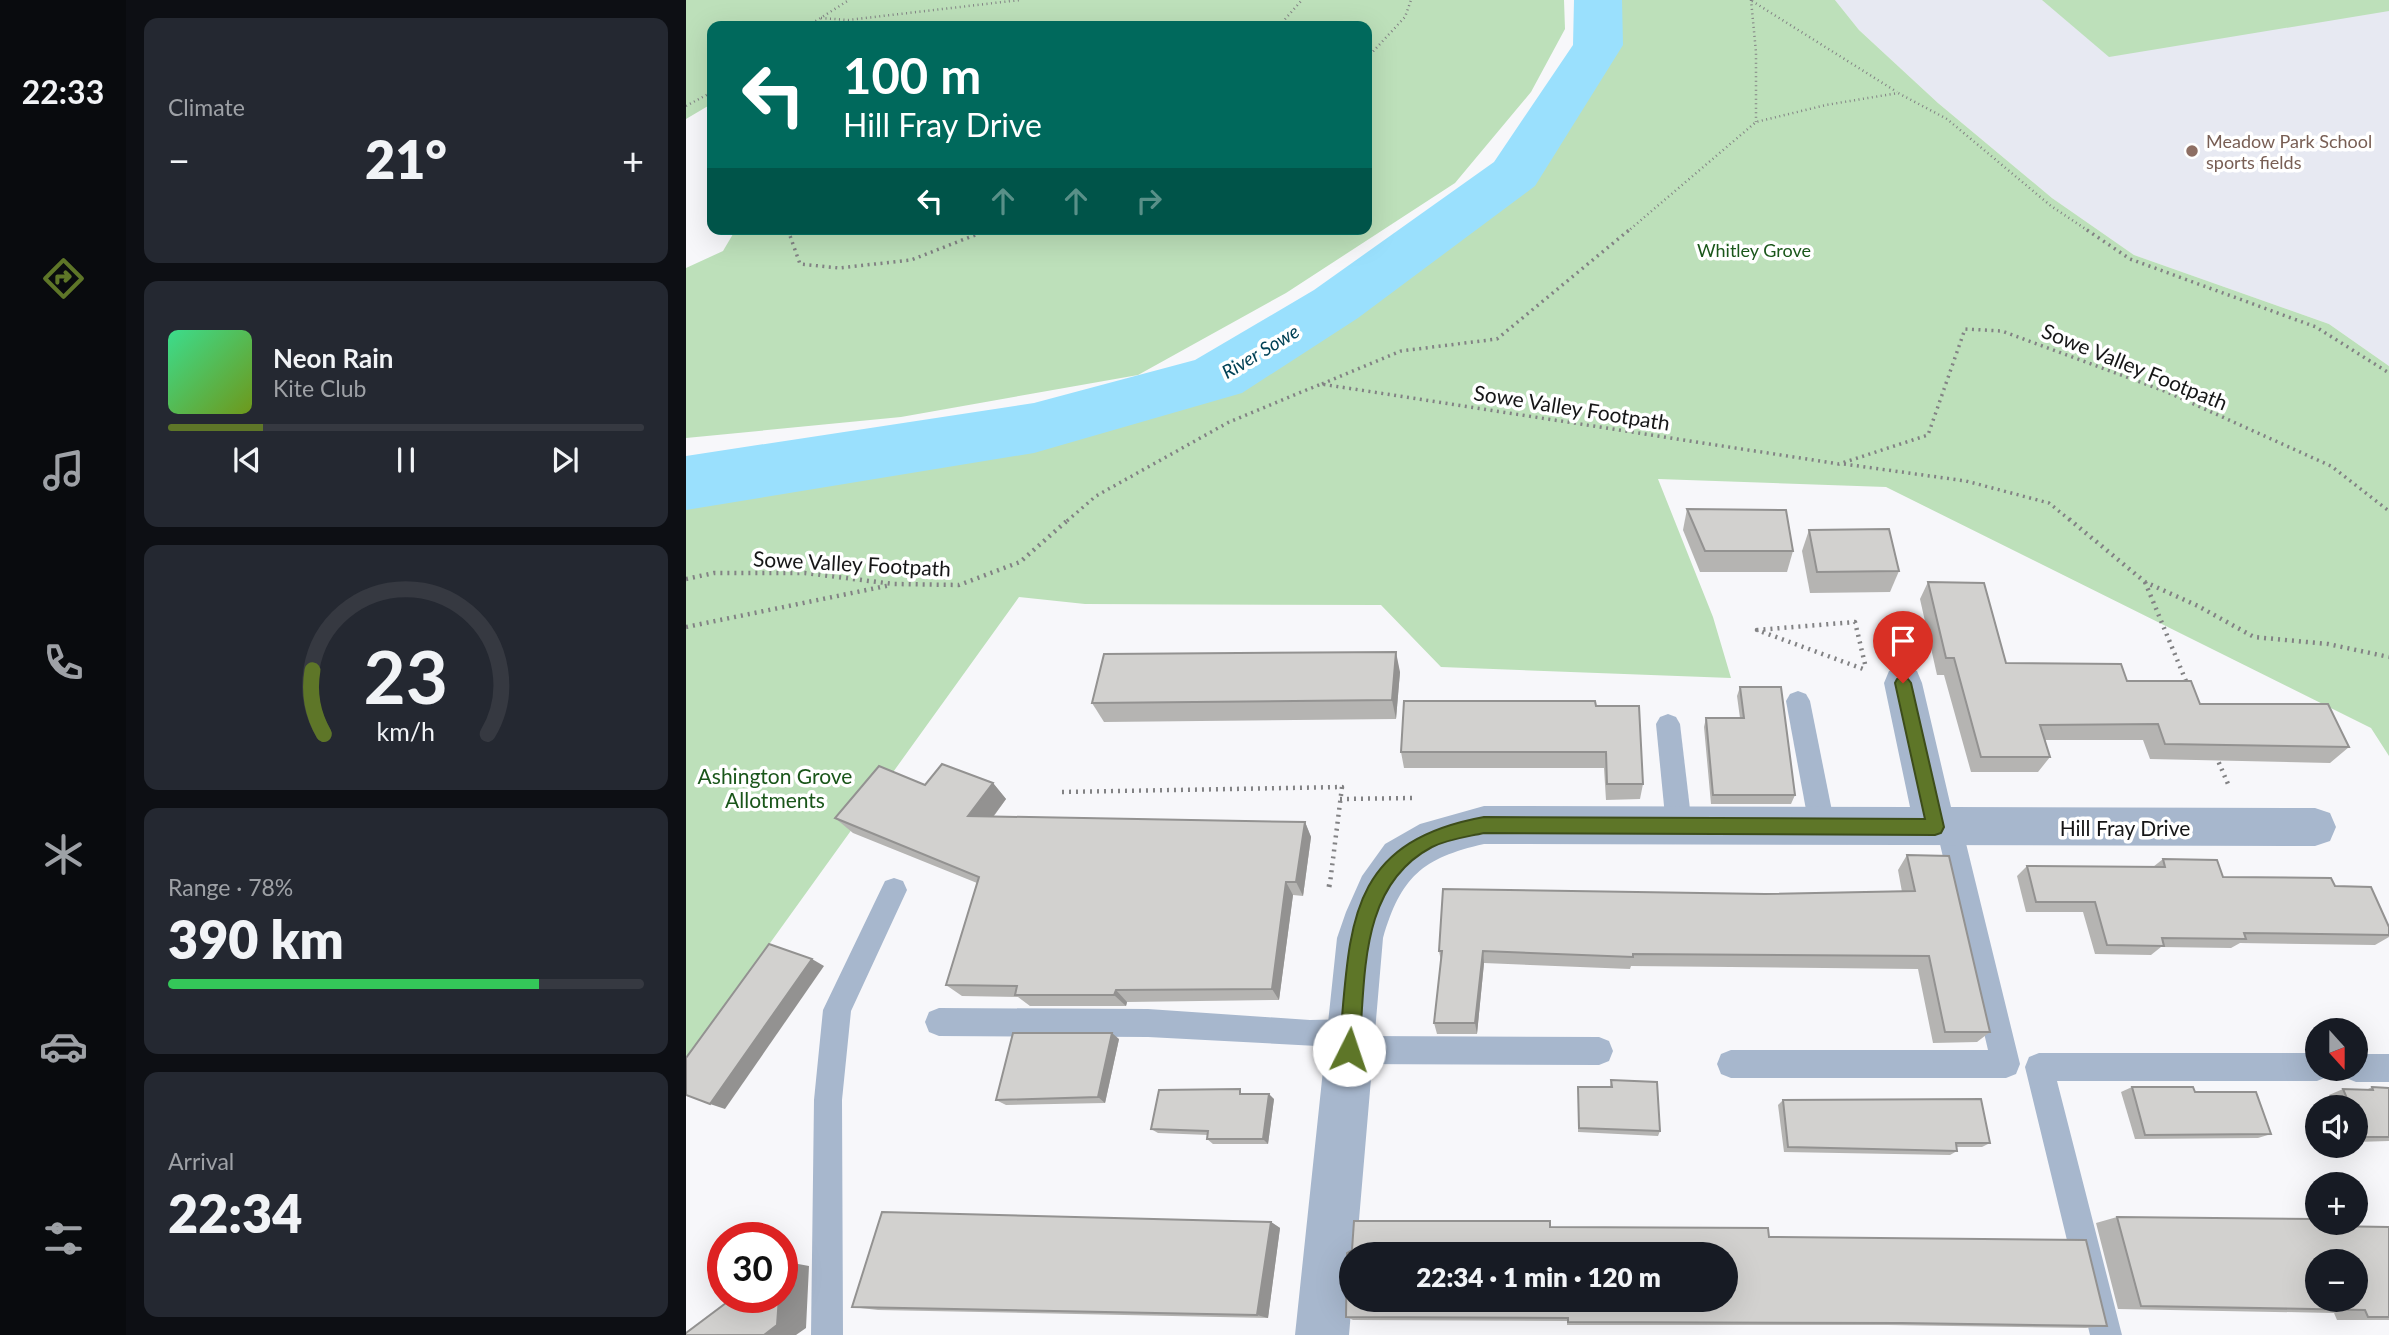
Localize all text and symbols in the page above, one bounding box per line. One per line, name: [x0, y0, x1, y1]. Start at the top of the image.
text: 100 m: [843, 46, 981, 104]
icon: left: [728, 49, 819, 140]
text: 22:33: [22, 72, 104, 111]
text: Climate: [168, 93, 245, 121]
text: Hill Fray Drive: [843, 105, 1042, 144]
text: 21°: [365, 128, 447, 190]
place label: Meadow Park School sports fields: [2206, 130, 2372, 173]
text: −: [168, 137, 190, 183]
text: +: [622, 137, 644, 183]
marker: Meadow Park School sports fields: [2184, 143, 2200, 159]
icon: left: [911, 182, 949, 220]
icon: ahead: [984, 182, 1022, 220]
icon: ahead: [1057, 182, 1095, 220]
icon: right: [1130, 182, 1168, 220]
park label: Whitley Grove: [1697, 239, 1811, 261]
icon: directions: [39, 254, 88, 303]
street label: Sowe Valley Footpath: [2038, 317, 2232, 415]
water label: River Sowe: [1217, 319, 1303, 383]
text: Neon Rain: [273, 342, 393, 374]
text: Kite Club: [273, 374, 366, 402]
street label: Sowe Valley Footpath: [1472, 379, 1672, 435]
icon: previous: [228, 441, 266, 479]
icon: pause: [387, 441, 425, 479]
icon: next: [546, 441, 584, 479]
icon: music: [39, 446, 88, 495]
street label: Sowe Valley Footpath: [752, 545, 952, 581]
pin: [1873, 611, 1933, 683]
icon: arrive: [1884, 622, 1922, 660]
text: 23: [364, 632, 448, 720]
icon: phone: [39, 638, 88, 687]
text: km/h: [377, 715, 435, 745]
park label: Ashington Grove Allotments: [698, 763, 852, 812]
street label: Hill Fray Drive: [2060, 815, 2190, 840]
icon: climate: [39, 830, 88, 879]
text: Range · 78%: [168, 873, 293, 901]
text: 390 km: [168, 908, 344, 970]
position arrow: [1312, 1013, 1386, 1087]
north arrow: [2305, 1018, 2368, 1082]
map controls: [2305, 1018, 2368, 1312]
icon: car: [39, 1022, 88, 1071]
button: sound: [2305, 1095, 2368, 1158]
text: Arrival: [168, 1147, 234, 1175]
button: +: [2305, 1172, 2368, 1235]
text: 22:34: [168, 1182, 302, 1244]
icon: filters: [39, 1214, 88, 1263]
speed limit sign: 30: [707, 1222, 798, 1313]
button: −: [2305, 1249, 2368, 1312]
text: 22:34 · 1 min · 120 m: [1416, 1261, 1661, 1293]

